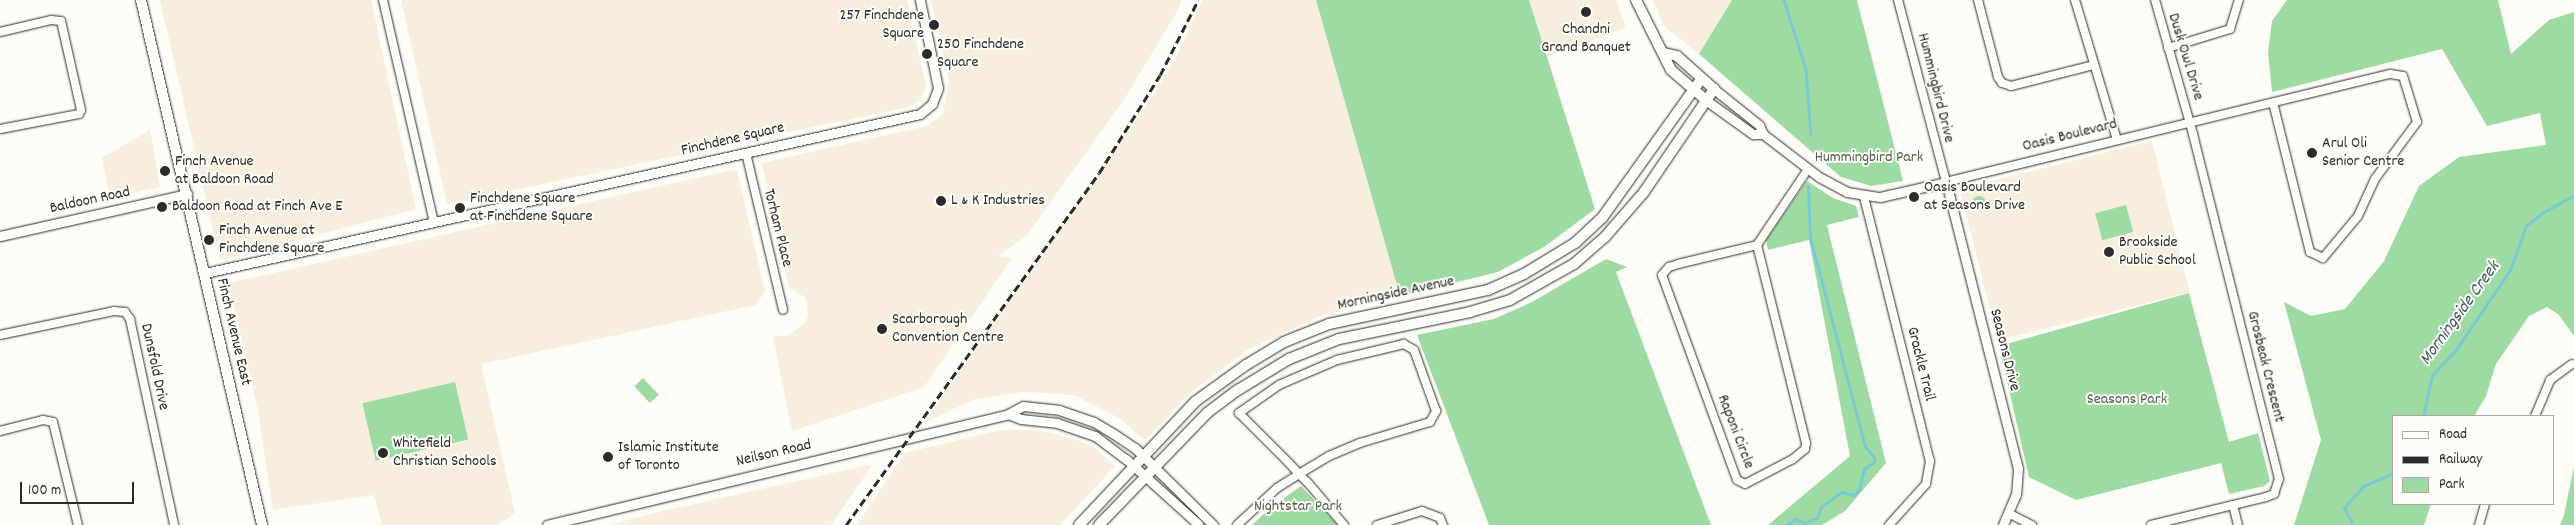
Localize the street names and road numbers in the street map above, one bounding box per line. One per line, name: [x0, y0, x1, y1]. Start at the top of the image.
street label: Dusk Owl Drive: [2163, 11, 2207, 103]
street label: Hummingbird Drive: [1912, 31, 1958, 145]
street label: Oasis Boulevard: [2021, 115, 2119, 157]
street label: Finchdene Square: [679, 119, 787, 161]
street label: Baldoon Road: [48, 183, 132, 219]
street label: Torham Place: [758, 187, 796, 269]
street label: Morningside Avenue: [1336, 272, 1456, 316]
street label: Finch Avenue East: [211, 276, 255, 388]
street label: Seasons Drive: [1985, 307, 2023, 393]
street label: Grosbeak Crescent: [2242, 309, 2288, 425]
street label: Dunsfold Drive: [135, 322, 173, 412]
street label: Grackle Trail: [1902, 325, 1938, 403]
street label: Raponi Circle: [1712, 392, 1758, 472]
street label: Neilson Road: [735, 436, 813, 472]

